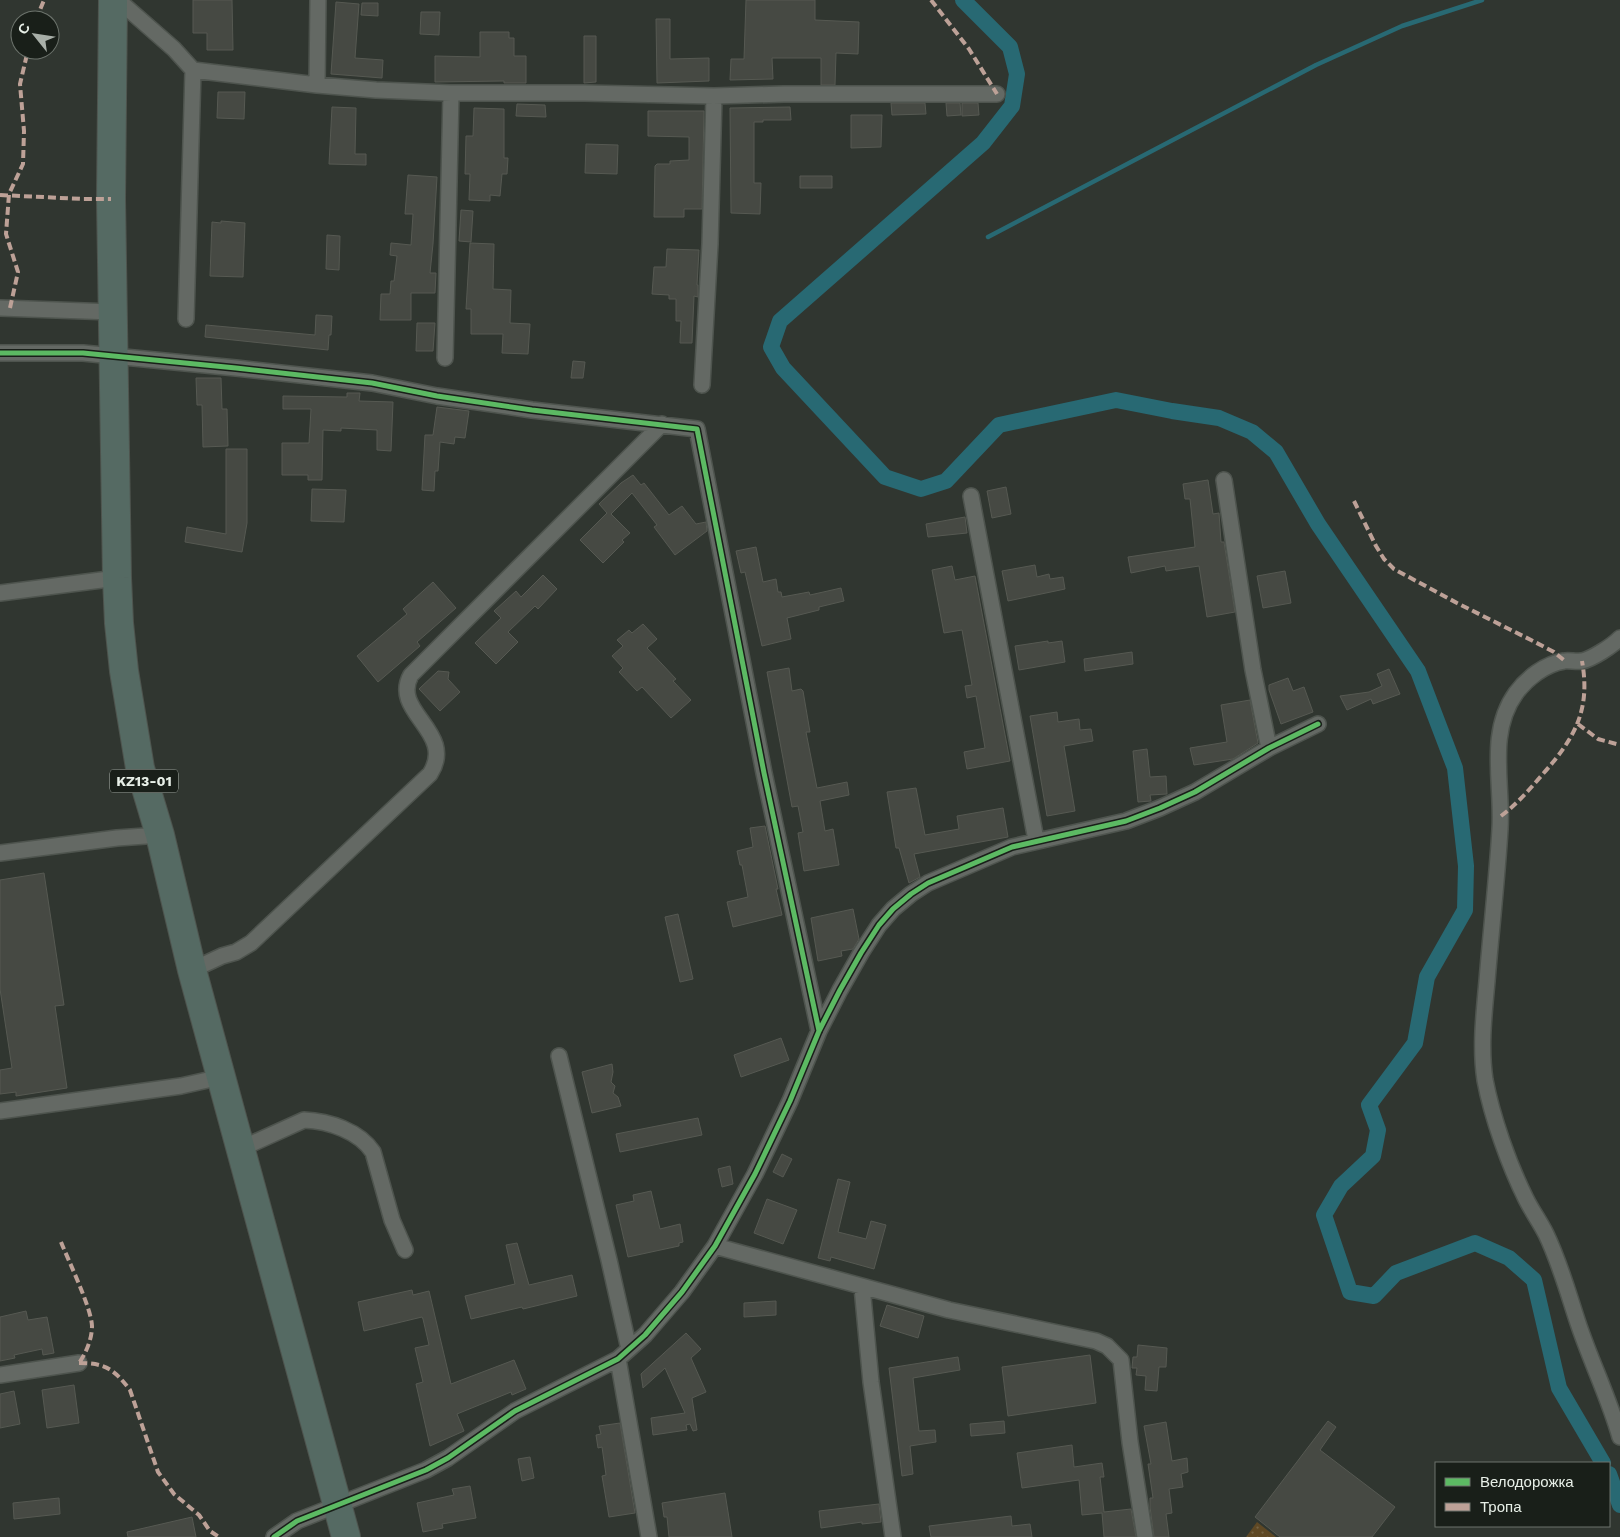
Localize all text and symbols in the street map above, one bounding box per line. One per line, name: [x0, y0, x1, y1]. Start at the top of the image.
north arrow: [10, 10, 60, 60]
text: С: [14, 20, 33, 37]
road number: KZ13-01: [110, 769, 178, 792]
legend: [1435, 1462, 1610, 1527]
text: Велодорожка: [1480, 1473, 1574, 1491]
text: Тропа: [1480, 1498, 1522, 1516]

